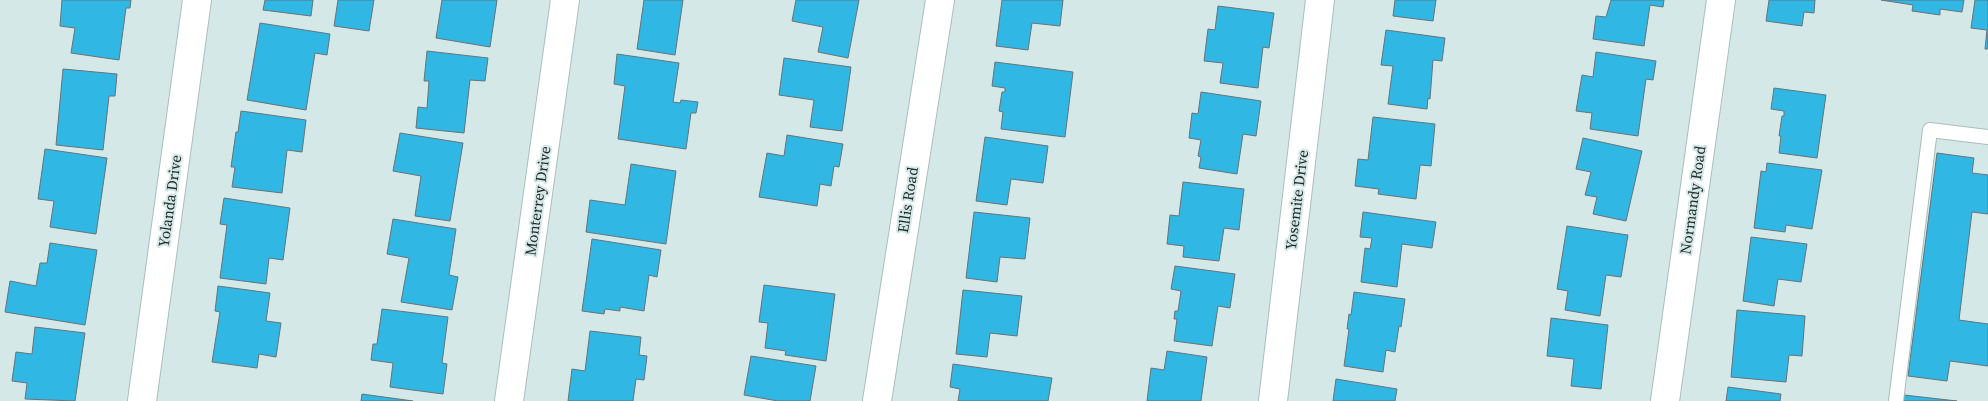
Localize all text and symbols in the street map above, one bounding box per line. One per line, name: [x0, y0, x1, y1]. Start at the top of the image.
street label: Monterrey Drive: [519, 144, 556, 257]
street label: Normandy Road: [1675, 144, 1711, 255]
street label: Yosemite Drive: [1280, 148, 1313, 251]
street label: Yolanda Drive: [153, 153, 186, 248]
street label: Ellis Road: [892, 165, 923, 234]

